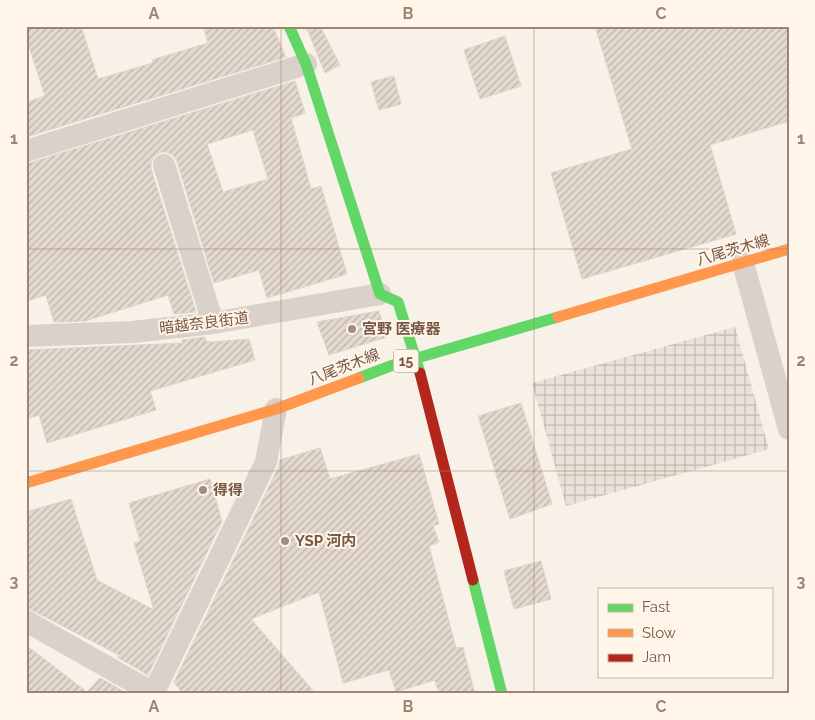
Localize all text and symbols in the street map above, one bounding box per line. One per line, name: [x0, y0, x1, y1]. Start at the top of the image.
text: A: [149, 4, 160, 23]
text: B: [403, 4, 414, 23]
text: C: [656, 4, 667, 23]
text: 1: [10, 129, 18, 148]
text: 1: [797, 129, 805, 148]
street label: 八尾茨木線: [694, 231, 772, 269]
street label: 暗越奈良街道: [158, 309, 250, 337]
place label: 宮野 医療器: [362, 320, 442, 338]
marker: 宮野 医療器: [346, 323, 358, 335]
street label: 八尾茨木線: [306, 345, 382, 389]
road number: 15: [394, 350, 418, 372]
text: 2: [9, 351, 19, 370]
text: 2: [796, 351, 806, 370]
place label: 得得: [213, 481, 243, 499]
marker: 得得: [197, 484, 209, 496]
place label: YSP 河内: [295, 532, 356, 550]
marker: YSP 河内: [279, 535, 291, 547]
text: 3: [10, 572, 19, 591]
text: 3: [797, 572, 806, 591]
legend: [598, 588, 772, 678]
text: Fast: [642, 598, 670, 616]
text: Slow: [642, 624, 676, 642]
text: Jam: [642, 648, 671, 666]
text: A: [149, 697, 160, 716]
text: B: [403, 697, 414, 716]
text: C: [656, 697, 667, 716]

